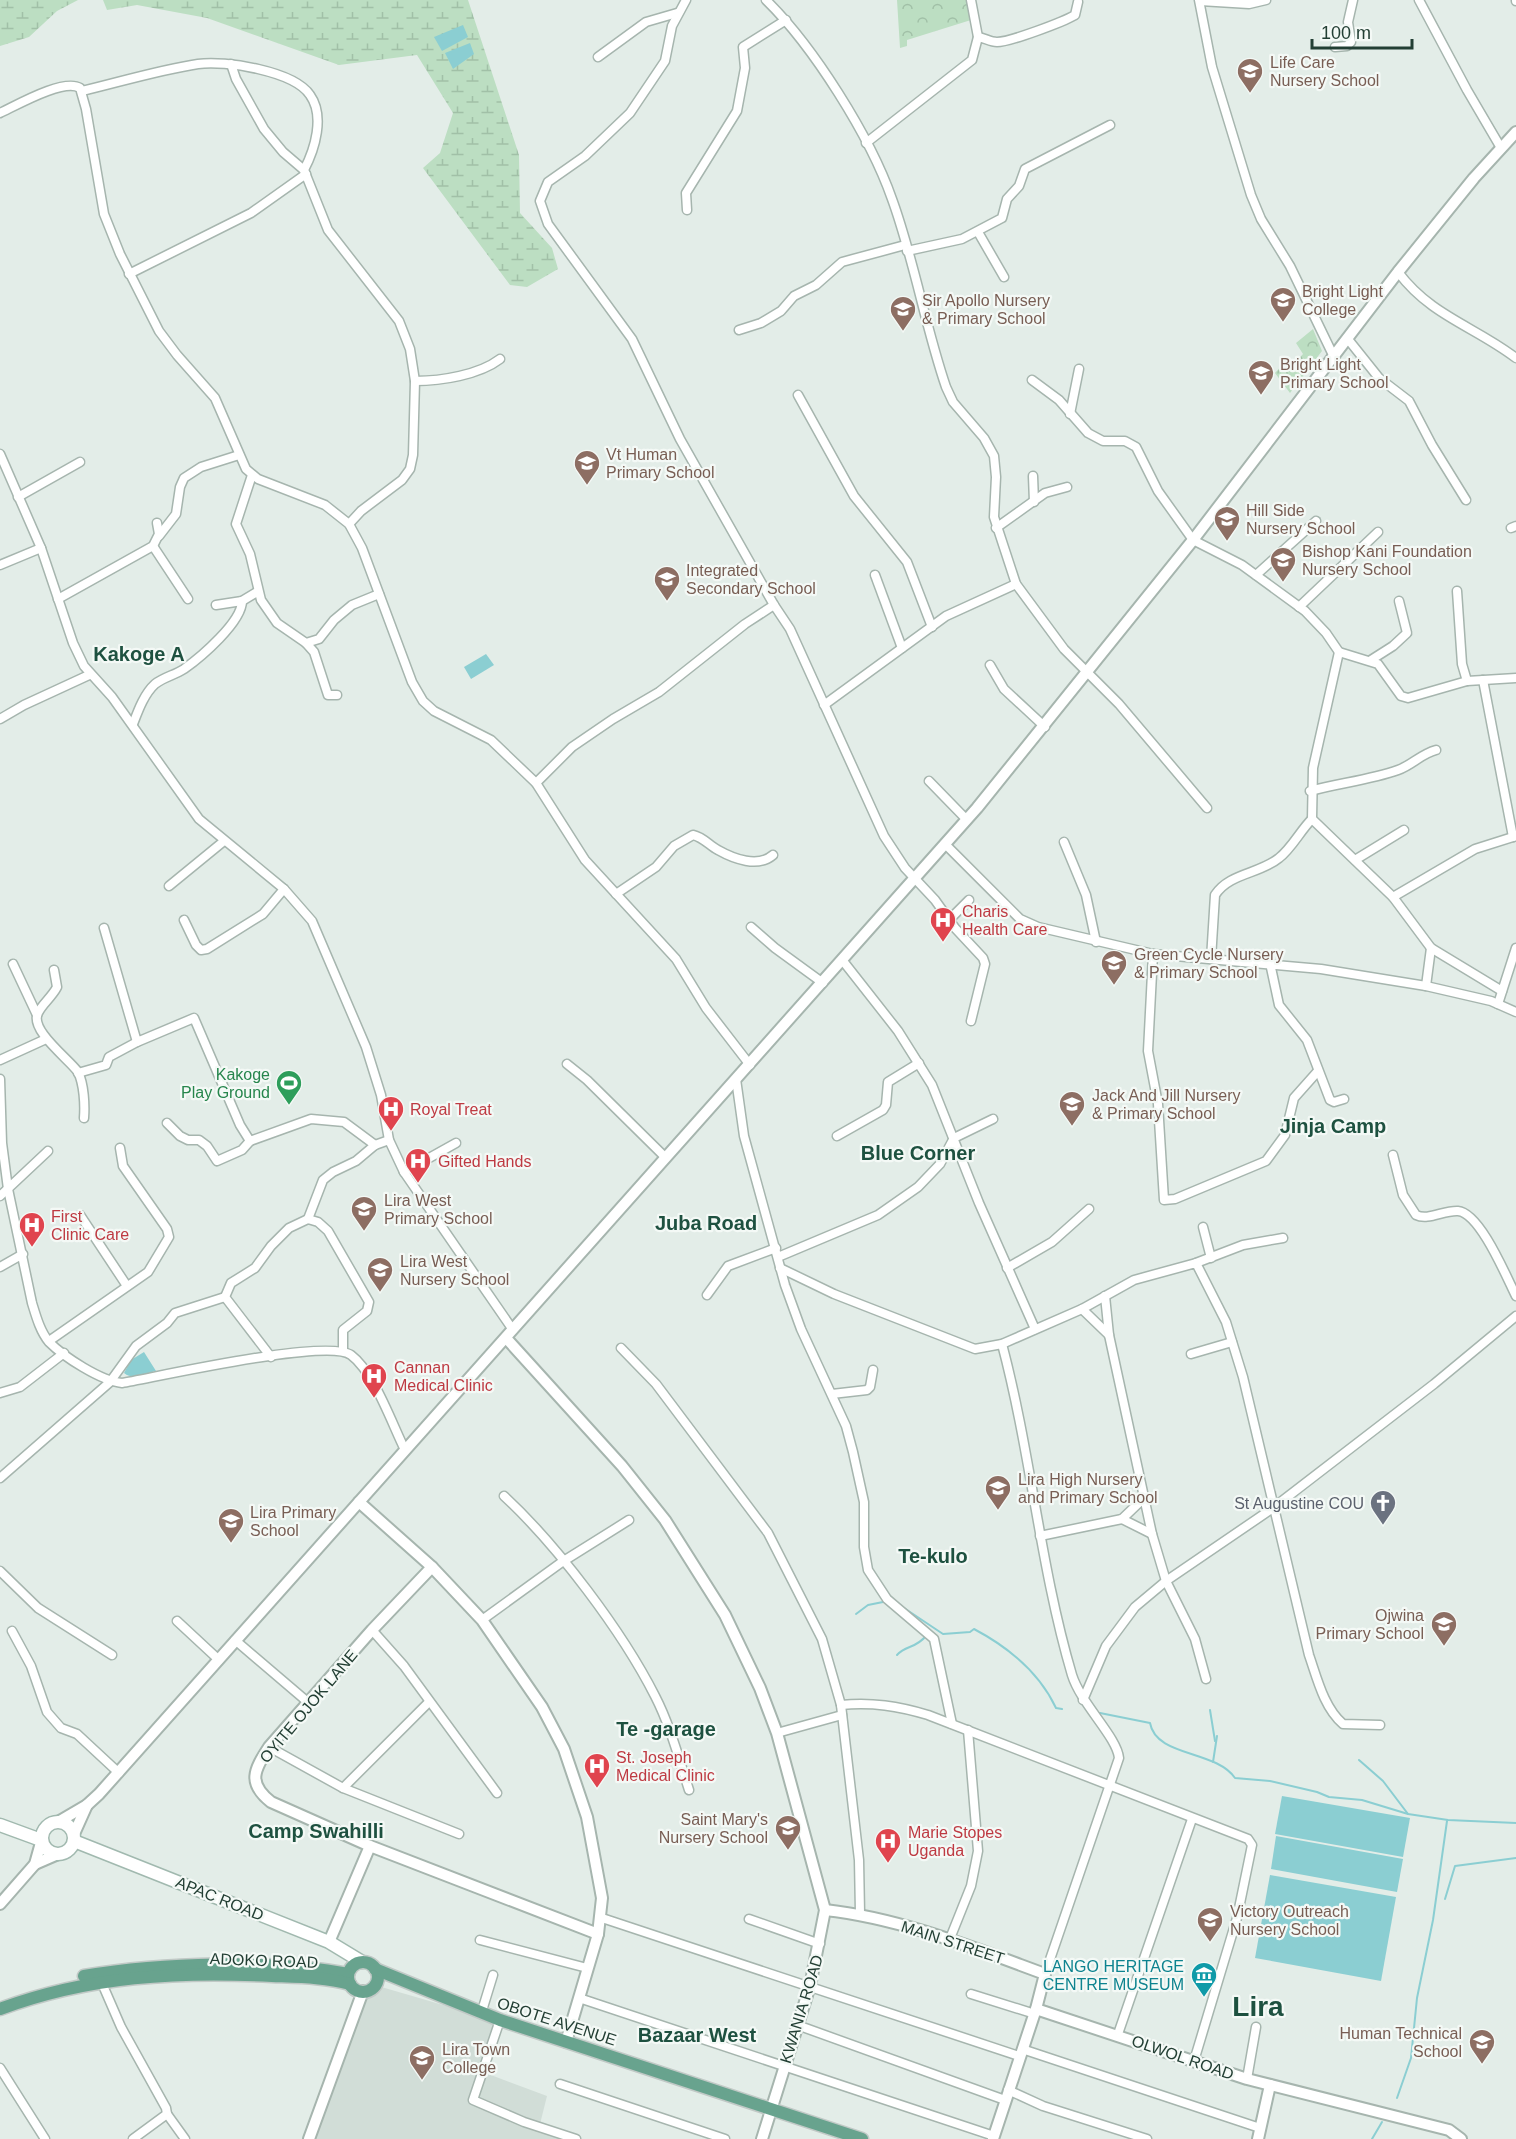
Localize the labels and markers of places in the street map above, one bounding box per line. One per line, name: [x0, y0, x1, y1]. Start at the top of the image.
place label: Life Care Nursery School: [1270, 54, 1379, 89]
school or university icon: Life Care Nursery School: [1235, 56, 1265, 94]
place label: Bright Light College: [1302, 283, 1383, 318]
school or university icon: Bright Light College: [1268, 285, 1298, 323]
place label: Sir Apollo Nursery & Primary School: [922, 292, 1050, 327]
school or university icon: Sir Apollo Nursery & Primary School: [888, 294, 918, 332]
place label: Bright Light Primary School: [1280, 356, 1388, 391]
school or university icon: Bright Light Primary School: [1246, 358, 1276, 396]
place label: Vt Human Primary School: [606, 446, 714, 481]
school or university icon: Vt Human Primary School: [572, 448, 602, 486]
place label: Hill Side Nursery School: [1246, 502, 1355, 537]
school or university icon: Hill Side Nursery School: [1212, 504, 1242, 542]
place label: Bishop Kani Foundation Nursery School: [1302, 543, 1472, 578]
school or university icon: Bishop Kani Foundation Nursery School: [1268, 545, 1298, 583]
place label: Integrated Secondary School: [686, 562, 816, 597]
school or university icon: Integrated Secondary School: [652, 564, 682, 602]
place label: Charis Health Care: [962, 903, 1047, 938]
hospital icon: Charis Health Care: [928, 905, 958, 943]
place label: Green Cycle Nursery & Primary School: [1134, 946, 1283, 981]
school or university icon: Green Cycle Nursery & Primary School: [1099, 948, 1129, 986]
place label: Kakoge Play Ground: [181, 1066, 270, 1101]
sports icon: Kakoge Play Ground: [274, 1068, 304, 1106]
place label: Jack And Jill Nursery & Primary School: [1092, 1087, 1241, 1122]
school or university icon: Jack And Jill Nursery & Primary School: [1057, 1089, 1087, 1127]
hospital icon: Royal Treat: [376, 1094, 406, 1132]
place label: Royal Treat: [410, 1101, 492, 1118]
hospital icon: Gifted Hands: [403, 1146, 433, 1184]
place label: Gifted Hands: [438, 1153, 531, 1170]
place label: Lira West Primary School: [384, 1192, 492, 1227]
school or university icon: Lira West Primary School: [349, 1194, 379, 1232]
place label: First Clinic Care: [51, 1208, 129, 1243]
hospital icon: First Clinic Care: [17, 1210, 47, 1248]
place label: Lira West Nursery School: [400, 1253, 509, 1288]
school or university icon: Lira West Nursery School: [365, 1255, 395, 1293]
place label: Cannan Medical Clinic: [394, 1359, 493, 1394]
hospital icon: Cannan Medical Clinic: [359, 1361, 389, 1399]
place label: Lira High Nursery and Primary School: [1018, 1471, 1158, 1506]
school or university icon: Lira High Nursery and Primary School: [983, 1473, 1013, 1511]
church icon: St Augustine COU: [1368, 1488, 1398, 1526]
place label: St Augustine COU: [1234, 1495, 1364, 1512]
place label: Lira Primary School: [250, 1504, 336, 1539]
school or university icon: Lira Primary School: [216, 1506, 246, 1544]
place label: Ojwina Primary School: [1316, 1607, 1424, 1642]
school or university icon: Ojwina Primary School: [1429, 1609, 1459, 1647]
place label: St. Joseph Medical Clinic: [616, 1749, 715, 1784]
hospital icon: St. Joseph Medical Clinic: [582, 1751, 612, 1789]
place label: Saint Mary's Nursery School: [659, 1811, 768, 1846]
school or university icon: Saint Mary's Nursery School: [773, 1813, 803, 1851]
place label: Marie Stopes Uganda: [908, 1824, 1002, 1859]
hospital icon: Marie Stopes Uganda: [873, 1826, 903, 1864]
place label: Victory Outreach Nursery School: [1230, 1903, 1349, 1938]
school or university icon: Victory Outreach Nursery School: [1195, 1905, 1225, 1943]
place label: LANGO HERITAGE CENTRE MUSEUM: [1043, 1958, 1184, 1993]
museum icon: LANGO HERITAGE CENTRE MUSEUM: [1189, 1960, 1219, 1998]
place label: Human Technical School: [1340, 2025, 1462, 2060]
school or university icon: Human Technical School: [1467, 2027, 1497, 2065]
place label: Lira Town College: [442, 2041, 510, 2076]
school or university icon: Lira Town College: [407, 2043, 437, 2081]

